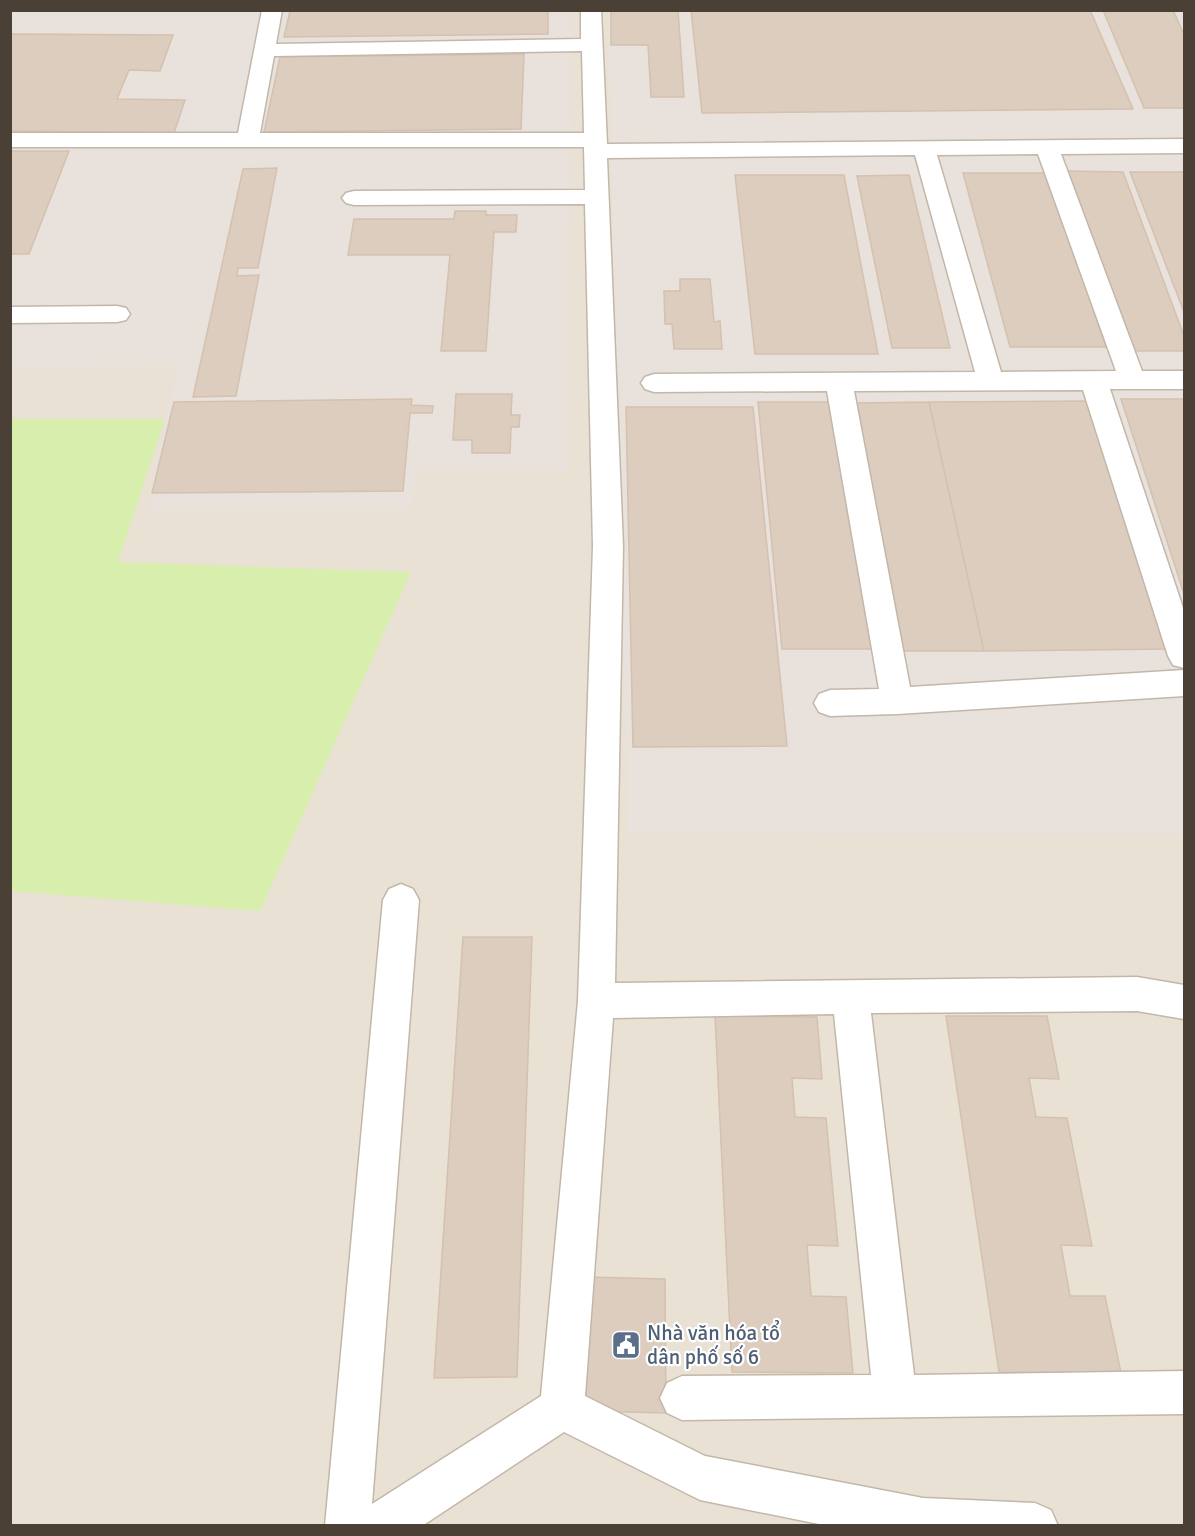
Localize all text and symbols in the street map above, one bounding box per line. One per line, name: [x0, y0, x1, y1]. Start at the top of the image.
place label: Nhà văn hóa tổ dân phố số 6: [647, 1319, 780, 1370]
public building icon: Nhà văn hóa tổ dân phố số 6: [610, 1329, 642, 1361]

